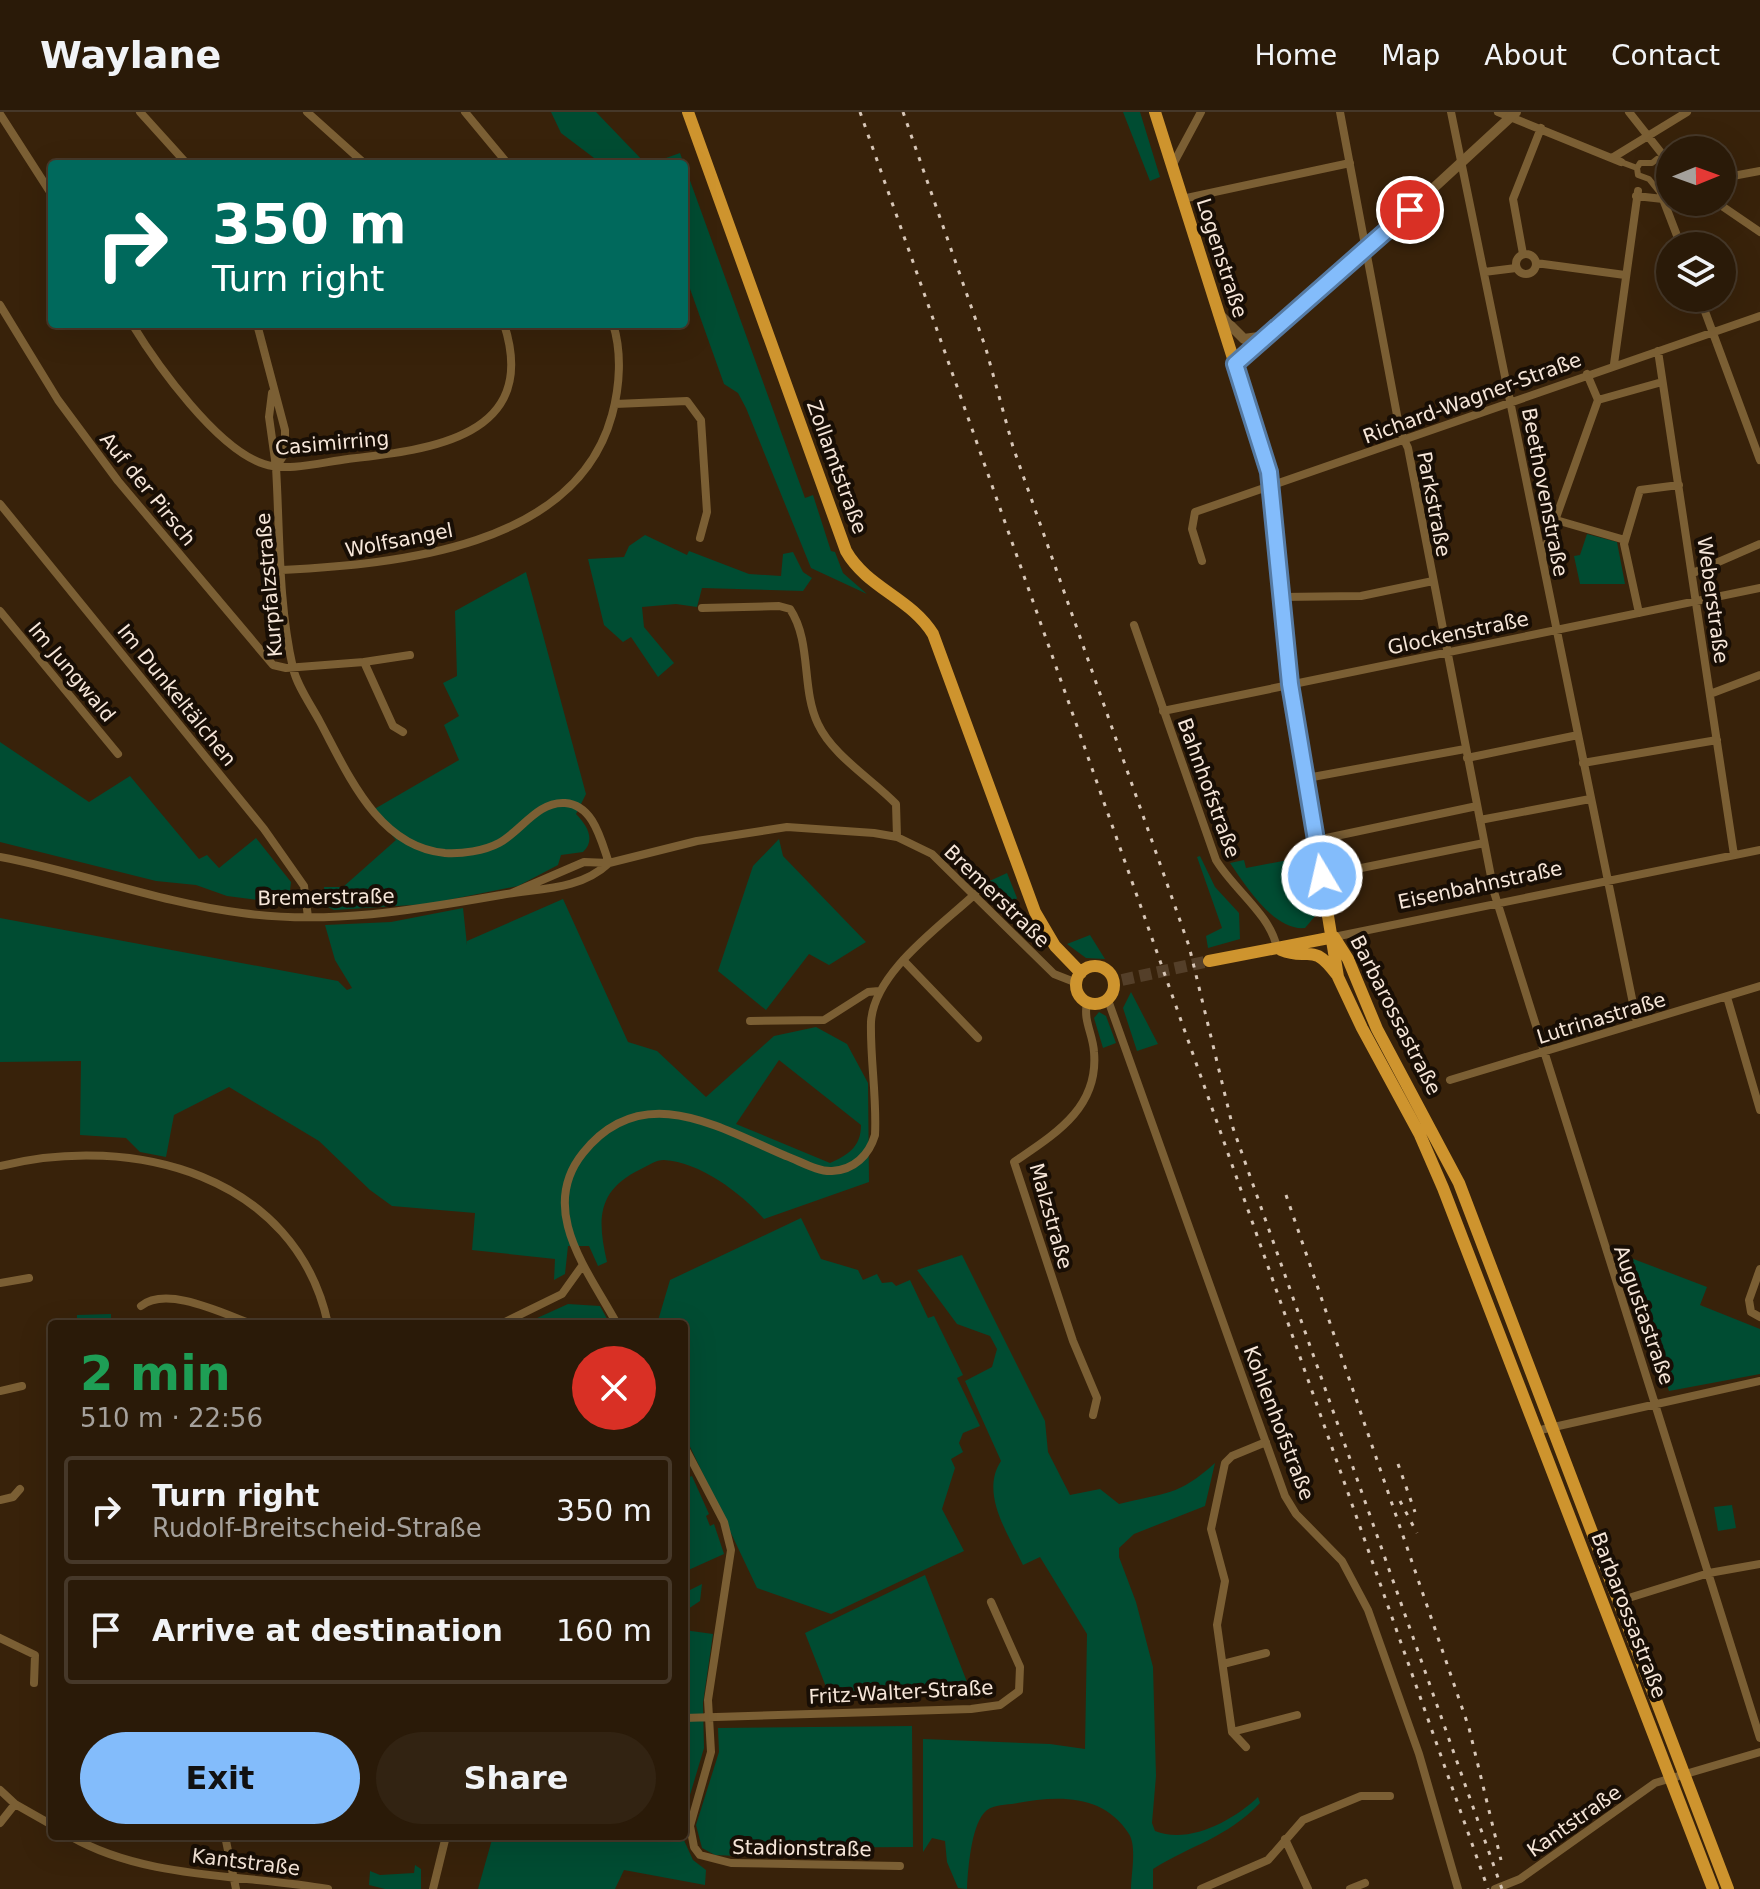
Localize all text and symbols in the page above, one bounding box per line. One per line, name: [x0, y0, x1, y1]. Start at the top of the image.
text: Waylane: [40, 33, 221, 77]
text: Home: [1254, 39, 1337, 72]
text: Map: [1381, 39, 1440, 72]
text: About: [1484, 39, 1567, 72]
text: Contact: [1611, 39, 1720, 72]
north arrow: [1656, 136, 1736, 216]
map controls: [1656, 136, 1736, 312]
pin: [1376, 176, 1444, 244]
icon: arrive: [1388, 188, 1432, 232]
text: 350 m: [212, 191, 407, 256]
icon: right: [80, 192, 184, 296]
street label: Logenstraße: [1191, 195, 1253, 321]
button: layers: [1656, 232, 1736, 312]
text: Turn right: [212, 258, 384, 299]
street label: Richard-Wagner-Straße: [1359, 347, 1585, 449]
street label: Zollamtstraße: [802, 397, 872, 537]
street label: Beethovenstraße: [1517, 406, 1573, 578]
street label: Casimirring: [274, 426, 390, 460]
street label: Auf der Pirsch: [95, 428, 201, 550]
street label: Parkstraße: [1412, 449, 1456, 559]
street label: Kurpfalzstraße: [251, 512, 287, 658]
street label: Wolfsangel: [343, 518, 455, 562]
street label: Weberstraße: [1692, 535, 1734, 665]
street label: Glockenstraße: [1385, 606, 1531, 660]
street label: Im Jungwald: [23, 617, 121, 727]
street label: Im Dunkeltälchen: [112, 619, 242, 771]
street label: Bahnhofstraße: [1173, 715, 1245, 861]
position arrow: [1280, 834, 1364, 918]
street label: Bremerstraße: [939, 840, 1055, 952]
street label: Eisenbahnstraße: [1396, 856, 1564, 914]
street label: Bremerstraße: [257, 884, 395, 910]
street label: Barbarossastraße: [1345, 931, 1447, 1099]
street label: Lutrinastraße: [1534, 987, 1668, 1049]
street label: Malzstraße: [1024, 1160, 1078, 1272]
street label: Augustastraße: [1609, 1242, 1679, 1388]
street label: Kohlenhofstraße: [1239, 1343, 1319, 1503]
text: 2 min: [80, 1345, 231, 1401]
button: close: [572, 1346, 656, 1430]
text: 510 m · 22:56: [80, 1403, 263, 1433]
text: Turn right: [152, 1478, 319, 1513]
icon: right: [84, 1488, 128, 1532]
text: 350 m: [556, 1493, 652, 1528]
text: Rudolf-Breitscheid-Straße: [152, 1513, 482, 1543]
street label: Barbarossastraße: [1586, 1529, 1672, 1701]
icon: arrive: [84, 1608, 128, 1652]
text: Arrive at destination: [152, 1613, 503, 1648]
text: 160 m: [556, 1613, 652, 1648]
street label: Fritz-Walter-Straße: [808, 1675, 994, 1709]
button: Exit: [80, 1732, 360, 1824]
button: Share: [376, 1732, 656, 1824]
street label: Kantstraße: [1522, 1780, 1626, 1862]
street label: Stadionstraße: [732, 1835, 872, 1861]
street label: Kantstraße: [190, 1843, 302, 1881]

